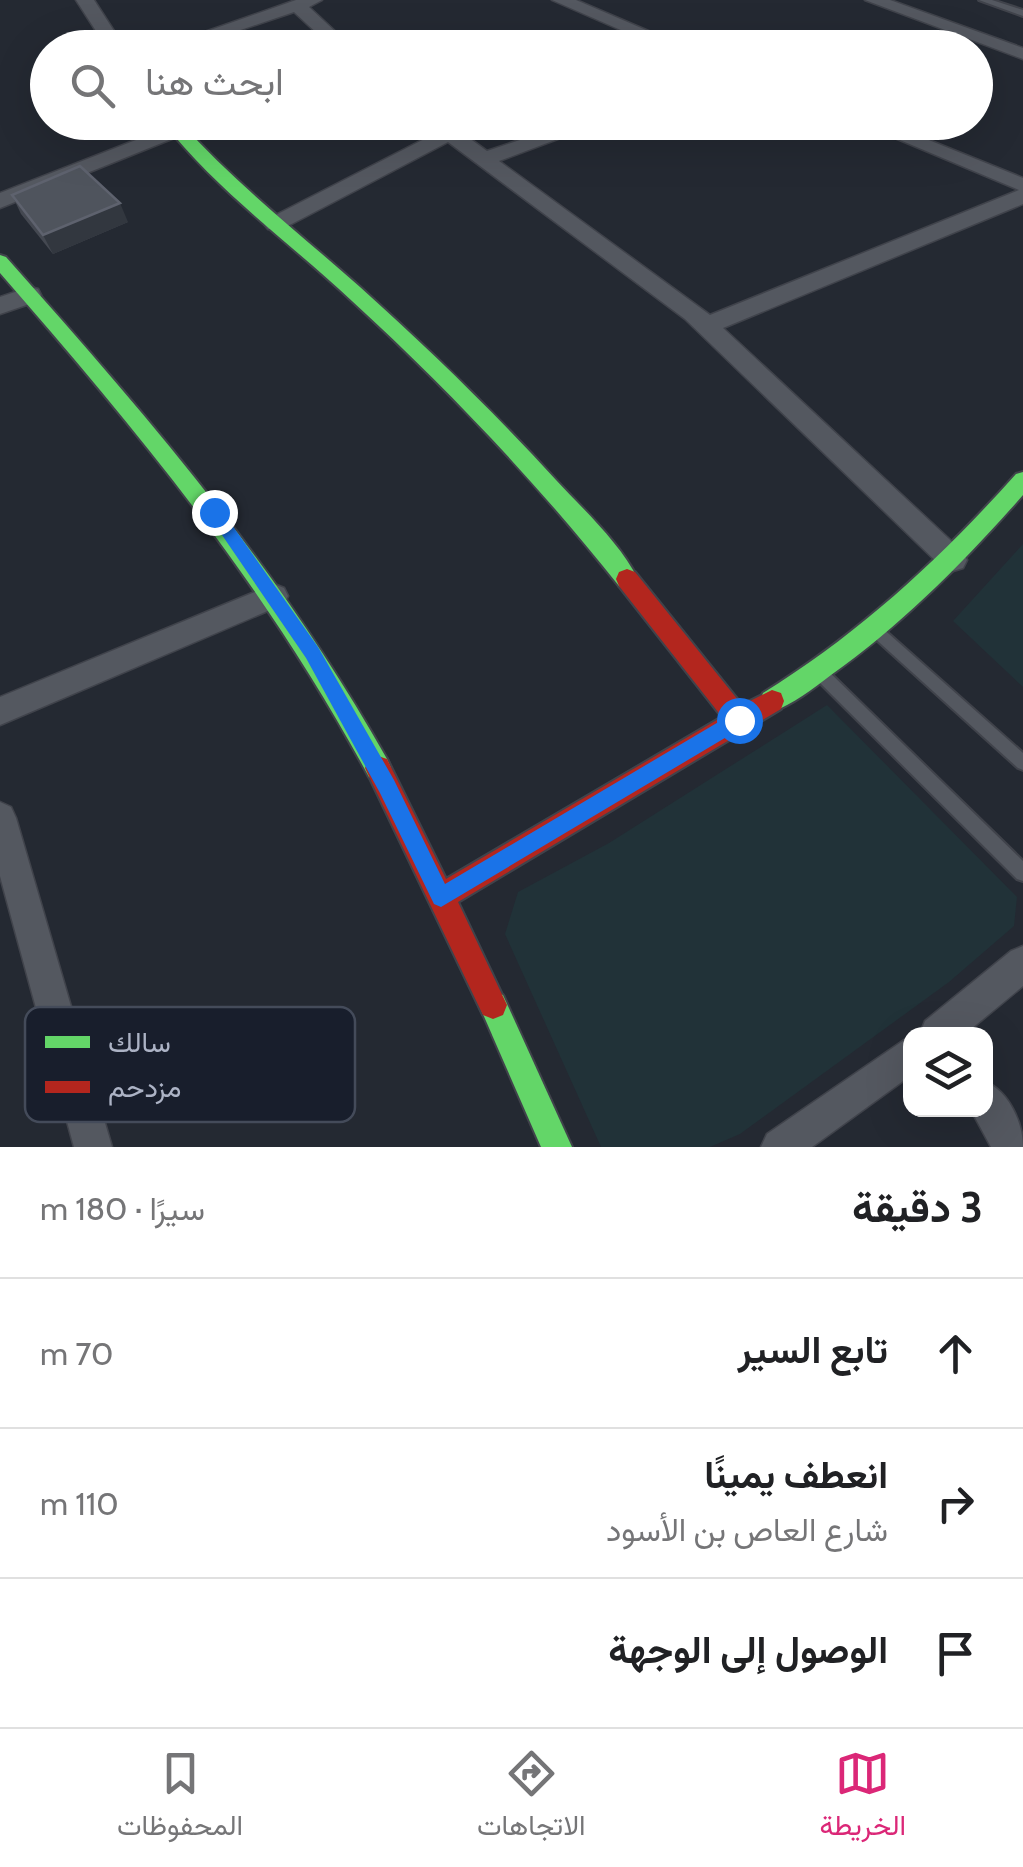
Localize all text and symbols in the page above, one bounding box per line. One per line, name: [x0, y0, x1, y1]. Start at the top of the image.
search box: [30, 30, 993, 140]
icon: search: [65, 58, 120, 113]
text: ابحث هنا: [145, 58, 284, 105]
route end: [192, 490, 238, 536]
route start: [717, 698, 763, 744]
legend: [25, 1007, 355, 1122]
text: سالك: [108, 1025, 171, 1059]
map controls: [903, 1027, 993, 1117]
button: layers: [903, 1027, 993, 1117]
text: مزدحم: [108, 1070, 181, 1106]
text: 3 دقيقة: [852, 1181, 983, 1233]
text: سيرًا · 180 m: [40, 1189, 205, 1228]
text: تابع السير: [738, 1326, 888, 1373]
icon: ahead: [928, 1326, 983, 1381]
text: 70 m: [40, 1334, 113, 1373]
text: انعطف يمينًا: [704, 1451, 888, 1498]
icon: right: [928, 1476, 983, 1531]
text: 110 m: [40, 1484, 118, 1523]
text: شارع العاص بن الأسود: [606, 1510, 888, 1549]
text: الوصول إلى الوجهة: [608, 1626, 888, 1673]
icon: arrive: [928, 1626, 983, 1681]
tab: المحفوظات: [117, 1746, 243, 1850]
tab: الاتجاهات: [477, 1746, 586, 1850]
tab: الخريطة: [819, 1746, 906, 1850]

